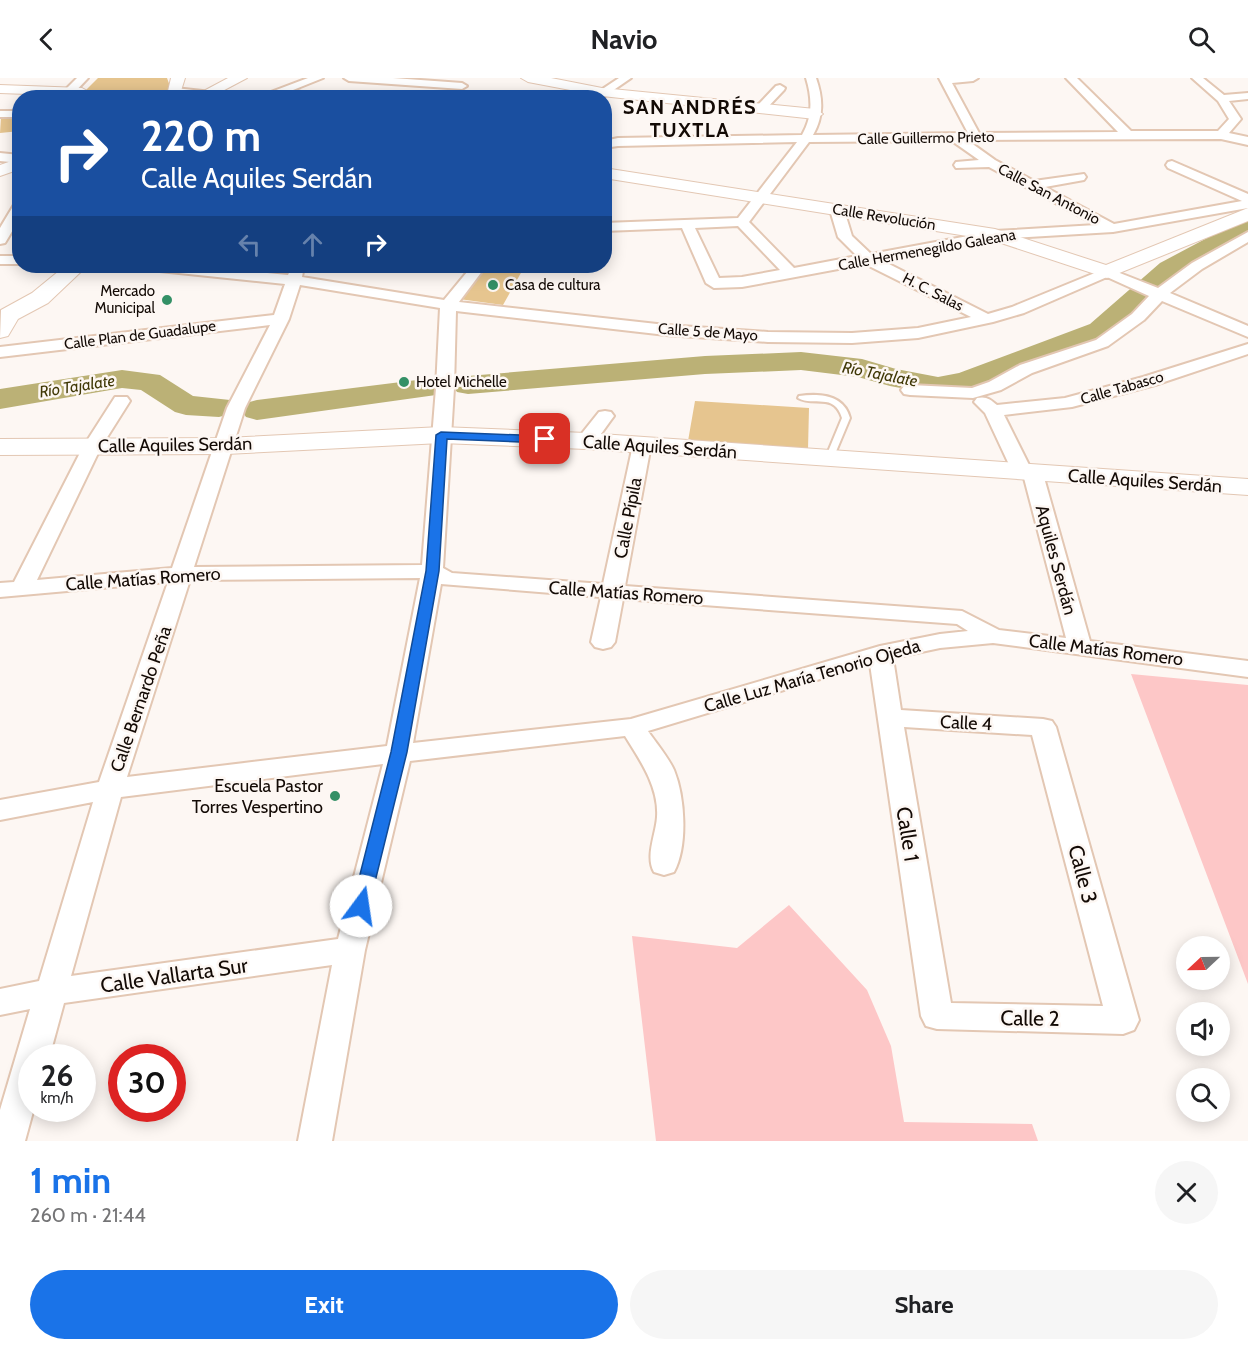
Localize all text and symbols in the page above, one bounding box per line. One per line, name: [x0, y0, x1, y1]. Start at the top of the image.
icon: back: [30, 23, 63, 56]
text: Navio: [590, 23, 658, 56]
icon: search: [1185, 23, 1218, 56]
district label: SAN ANDRÉS TUXTLA: [623, 95, 757, 142]
text: 220 m: [141, 110, 261, 162]
icon: right: [42, 114, 120, 192]
street label: Calle Guillermo Prieto: [857, 128, 995, 148]
street label: Calle San Antonio: [995, 160, 1103, 228]
text: Calle Aquiles Serdán: [141, 162, 372, 195]
street label: Calle Revolución: [831, 200, 937, 234]
street label: Calle Hermenegildo Galeana: [837, 225, 1018, 274]
icon: left: [233, 228, 266, 261]
icon: ahead: [296, 228, 329, 261]
icon: right: [359, 228, 392, 261]
street label: H. C. Salas: [900, 269, 966, 315]
place label: Casa de cultura: [505, 276, 601, 294]
marker: Casa de cultura: [486, 278, 500, 292]
place label: Mercado Municipal: [94, 282, 155, 317]
marker: Mercado Municipal: [160, 293, 174, 307]
street label: Calle Plan de Guadalupe: [63, 317, 217, 353]
street label: Calle 5 de Mayo: [657, 320, 759, 344]
water label: Río Tajalate: [841, 357, 919, 391]
street label: Calle Tabasco: [1078, 368, 1166, 408]
water label: Río Tajalate: [38, 371, 116, 401]
place label: Hotel Michelle: [416, 373, 507, 391]
marker: Hotel Michelle: [397, 375, 411, 389]
pin: [519, 413, 570, 464]
icon: arrive: [528, 422, 561, 455]
street label: Calle Aquiles Serdán: [582, 431, 738, 463]
street label: Calle Aquiles Serdán: [98, 433, 252, 457]
street label: Calle Aquiles Serdán: [1067, 465, 1223, 497]
street label: Calle Pípila: [609, 475, 647, 560]
street label: Aquiles Serdán: [1031, 503, 1081, 617]
street label: Calle Matías Romero: [65, 563, 221, 595]
street label: Calle Matías Romero: [548, 577, 704, 609]
street label: Calle Bernardo Peña: [106, 623, 176, 775]
street label: Calle Matías Romero: [1028, 630, 1184, 670]
street label: Calle Luz María Tenorio Ojeda: [701, 634, 923, 717]
street label: Calle 4: [940, 711, 992, 735]
place label: Escuela Pastor Torres Vespertino: [192, 775, 323, 818]
marker: Escuela Pastor Torres Vespertino: [328, 789, 342, 803]
street label: Calle 1: [891, 805, 925, 863]
street label: Calle 3: [1063, 842, 1103, 906]
position arrow: [329, 874, 393, 938]
north arrow: [1176, 936, 1230, 990]
map controls: [1176, 936, 1230, 1122]
street label: Calle Vallarta Sur: [99, 952, 250, 998]
button: sound: [1176, 1002, 1230, 1056]
street label: Calle 2: [1000, 1005, 1060, 1031]
speed limit sign: 30: [108, 1044, 186, 1122]
text: 26: [41, 1057, 73, 1094]
button: search: [1176, 1068, 1230, 1122]
text: km/h: [41, 1089, 73, 1107]
text: 1 min: [30, 1158, 111, 1202]
button: close: [1155, 1161, 1218, 1224]
text: 260 m · 21:44: [30, 1203, 146, 1227]
button: Exit: [30, 1270, 618, 1339]
button: Share: [630, 1270, 1218, 1339]

